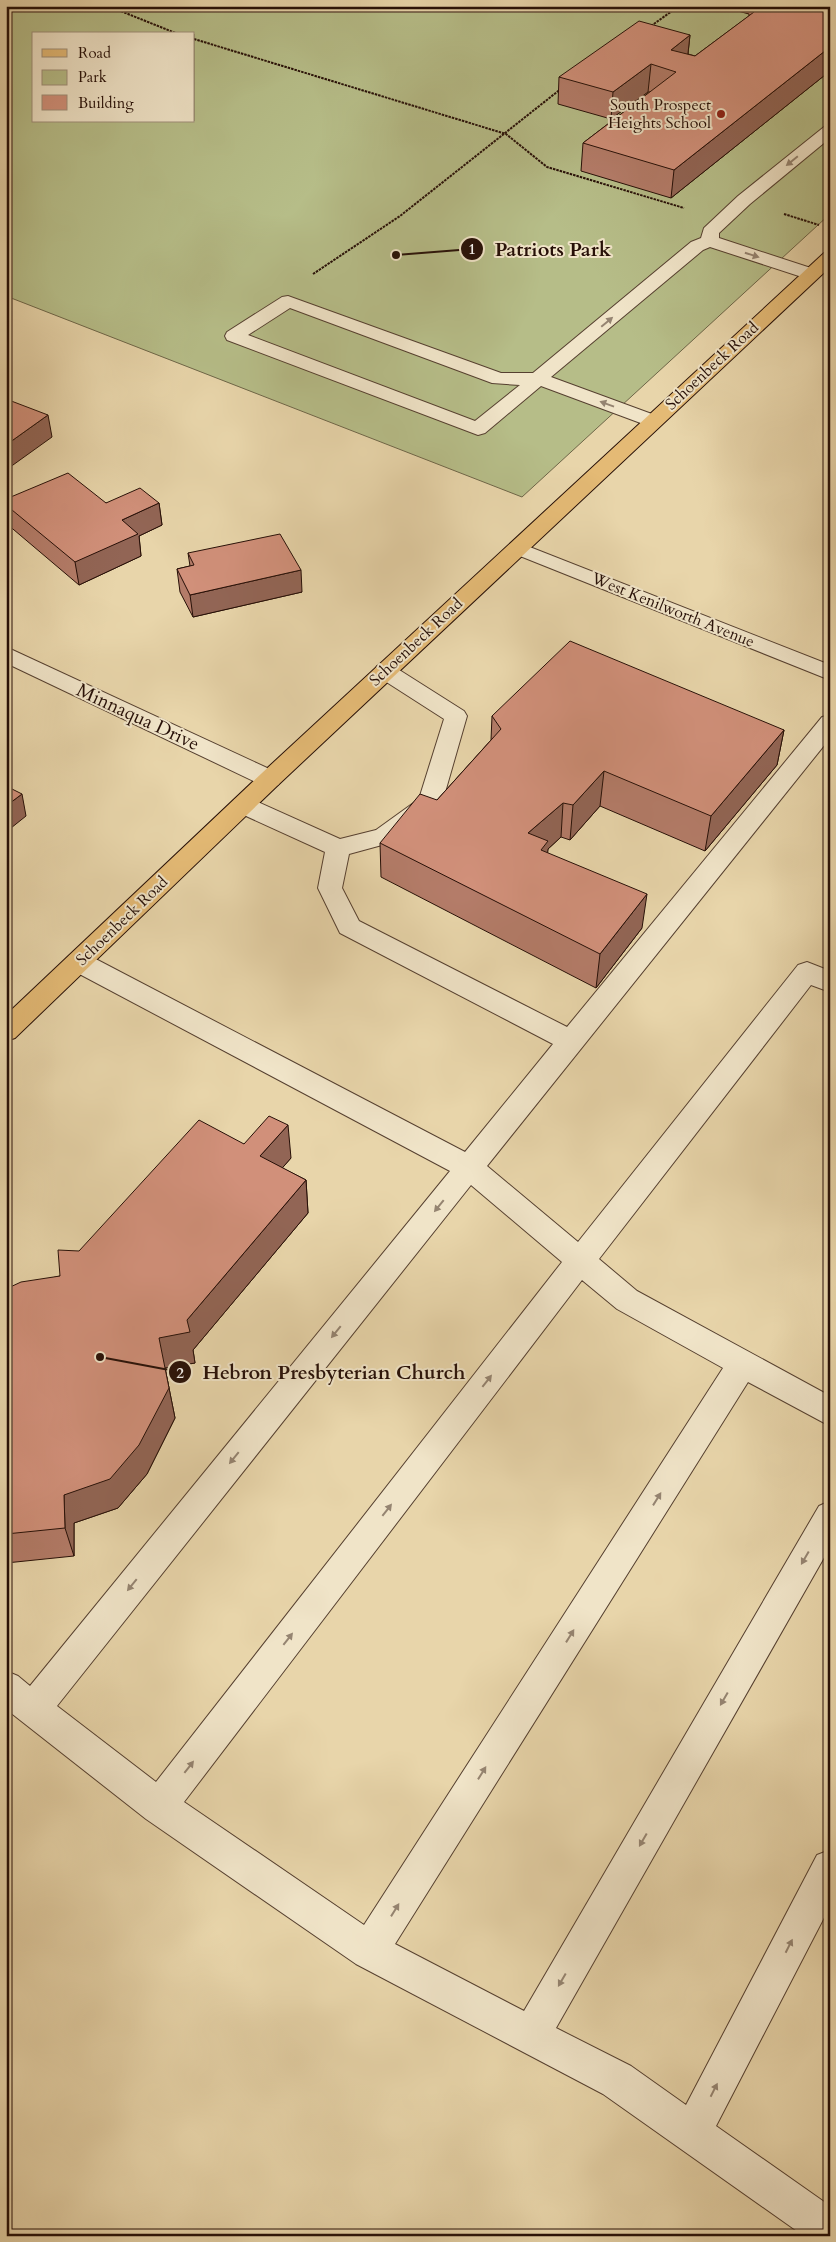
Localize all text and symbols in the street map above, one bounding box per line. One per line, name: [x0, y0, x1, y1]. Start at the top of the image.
legend: [32, 32, 195, 122]
text: Road: [78, 43, 111, 63]
text: Park: [78, 67, 107, 87]
text: Building: [78, 93, 134, 113]
place label: South Prospect Heights School: [608, 94, 711, 134]
marker: South Prospect Heights School: [715, 108, 727, 120]
one-way arrow: [786, 155, 799, 166]
callout: Patriots Park: [460, 231, 621, 266]
text: Patriots Park: [495, 236, 612, 263]
text: 1: [468, 239, 476, 259]
one-way arrow: [745, 251, 760, 259]
one-way arrow: [600, 316, 613, 327]
street label: Schoenbeck Road: [661, 317, 764, 415]
one-way arrow: [600, 400, 615, 407]
street label: West Kenilworth Avenue: [587, 567, 758, 653]
street label: Schoenbeck Road: [365, 593, 468, 691]
street label: Minnaqua Drive: [72, 677, 204, 757]
street label: Schoenbeck Road: [71, 871, 173, 971]
one-way arrow: [433, 1199, 444, 1212]
one-way arrow: [331, 1325, 342, 1338]
callout: Hebron Presbyterian Church: [167, 1355, 475, 1390]
text: Hebron Presbyterian Church: [203, 1359, 466, 1386]
text: 2: [176, 1363, 184, 1383]
one-way arrow: [481, 1375, 492, 1388]
one-way arrow: [229, 1452, 240, 1465]
one-way arrow: [652, 1492, 662, 1505]
one-way arrow: [382, 1504, 393, 1517]
one-way arrow: [801, 1551, 810, 1565]
one-way arrow: [127, 1578, 138, 1591]
one-way arrow: [565, 1629, 574, 1642]
one-way arrow: [283, 1632, 293, 1646]
one-way arrow: [720, 1692, 729, 1705]
one-way arrow: [183, 1761, 194, 1774]
one-way arrow: [478, 1766, 487, 1779]
one-way arrow: [639, 1833, 648, 1846]
one-way arrow: [390, 1903, 400, 1916]
one-way arrow: [785, 1939, 793, 1953]
one-way arrow: [558, 1974, 567, 1987]
one-way arrow: [710, 2083, 718, 2097]

